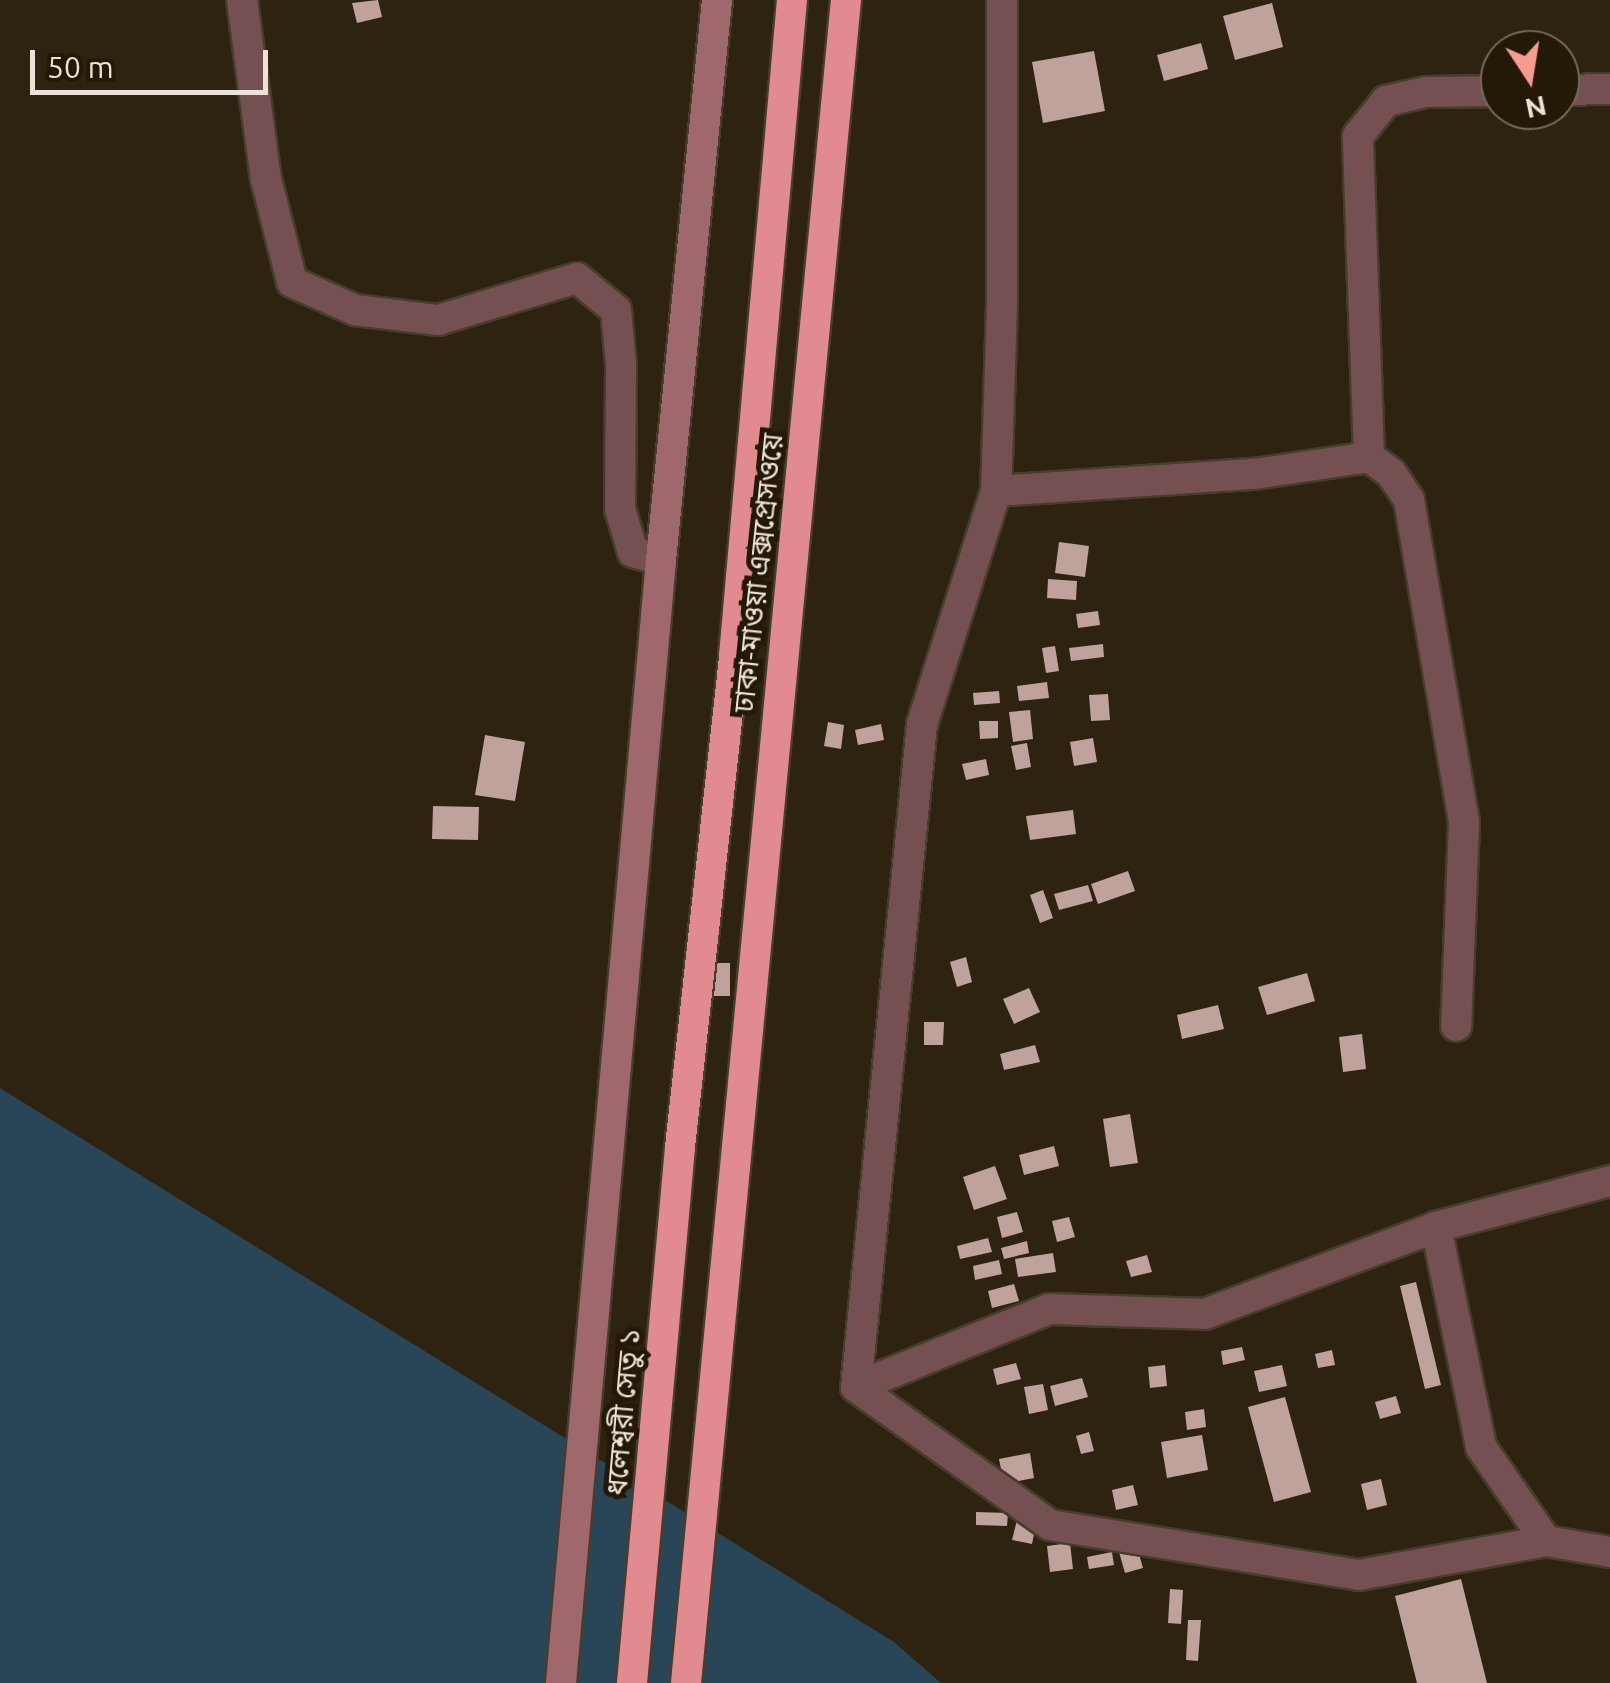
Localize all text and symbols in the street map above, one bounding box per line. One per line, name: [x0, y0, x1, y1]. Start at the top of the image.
scale bar: [35, 30, 272, 92]
north arrow: [1480, 30, 1580, 130]
text: 50 m: [47, 50, 114, 84]
text: N: [1522, 91, 1549, 125]
street label: ঢাকা-মাওয়া এক্সপ্রেসওয়ে: [727, 432, 789, 714]
street label: ধলেশ্বরী সেতু ১: [599, 1327, 647, 1497]

